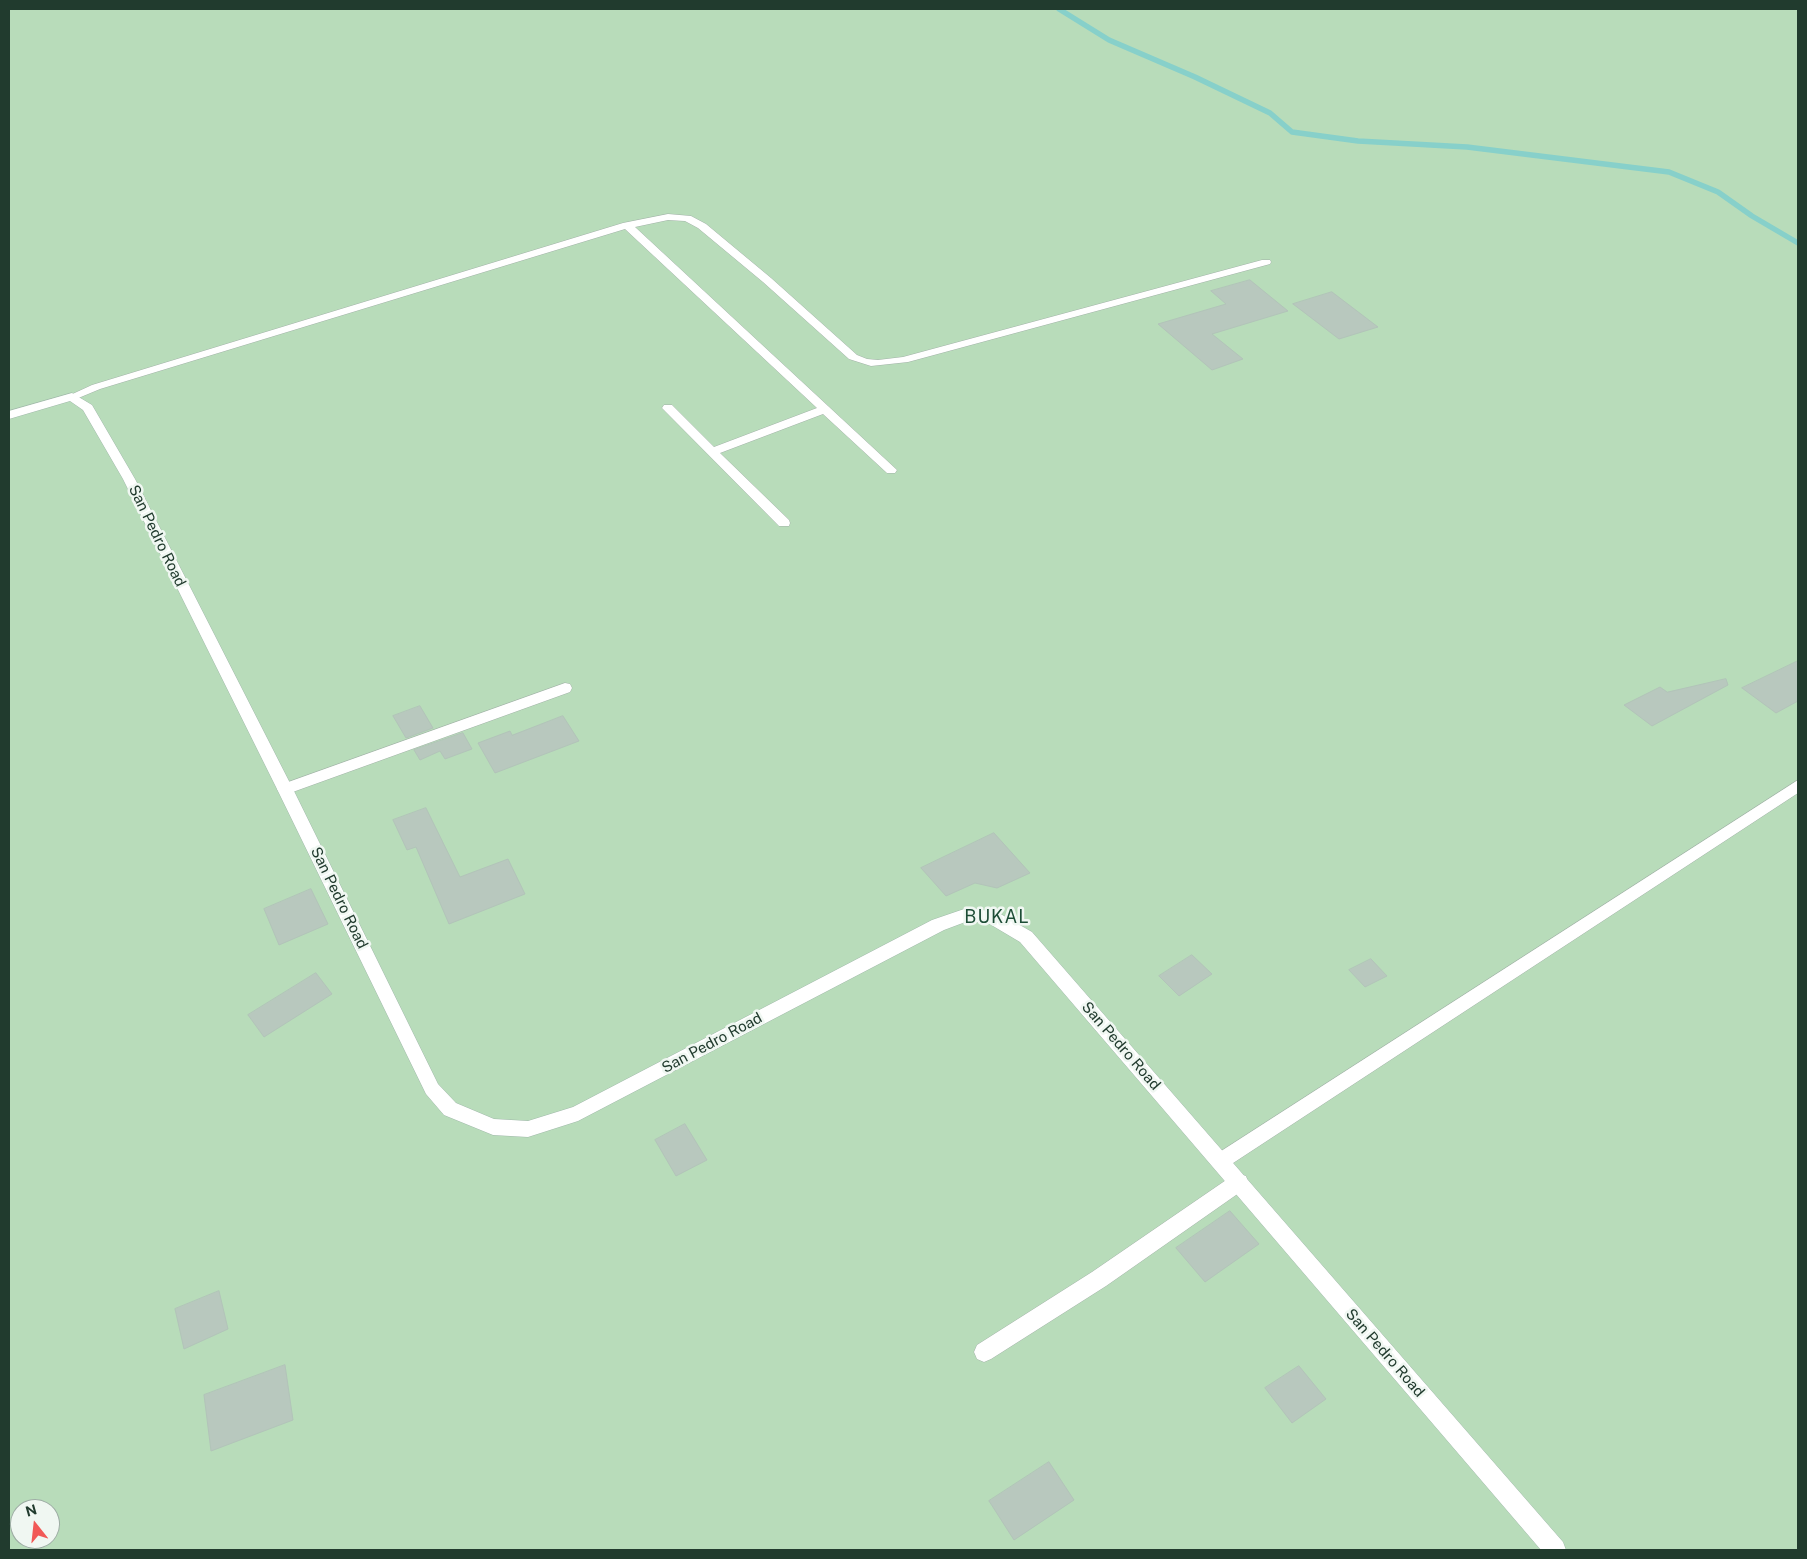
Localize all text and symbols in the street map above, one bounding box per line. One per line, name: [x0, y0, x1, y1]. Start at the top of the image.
street label: San Pedro Road: [125, 482, 189, 590]
street label: San Pedro Road: [307, 844, 371, 952]
district label: BUKAL: [964, 906, 1030, 928]
street label: San Pedro Road: [1078, 998, 1164, 1094]
street label: San Pedro Road: [659, 1009, 765, 1077]
street label: San Pedro Road: [1342, 1305, 1428, 1401]
north arrow: [10, 1499, 60, 1549]
text: N: [24, 1501, 39, 1520]

